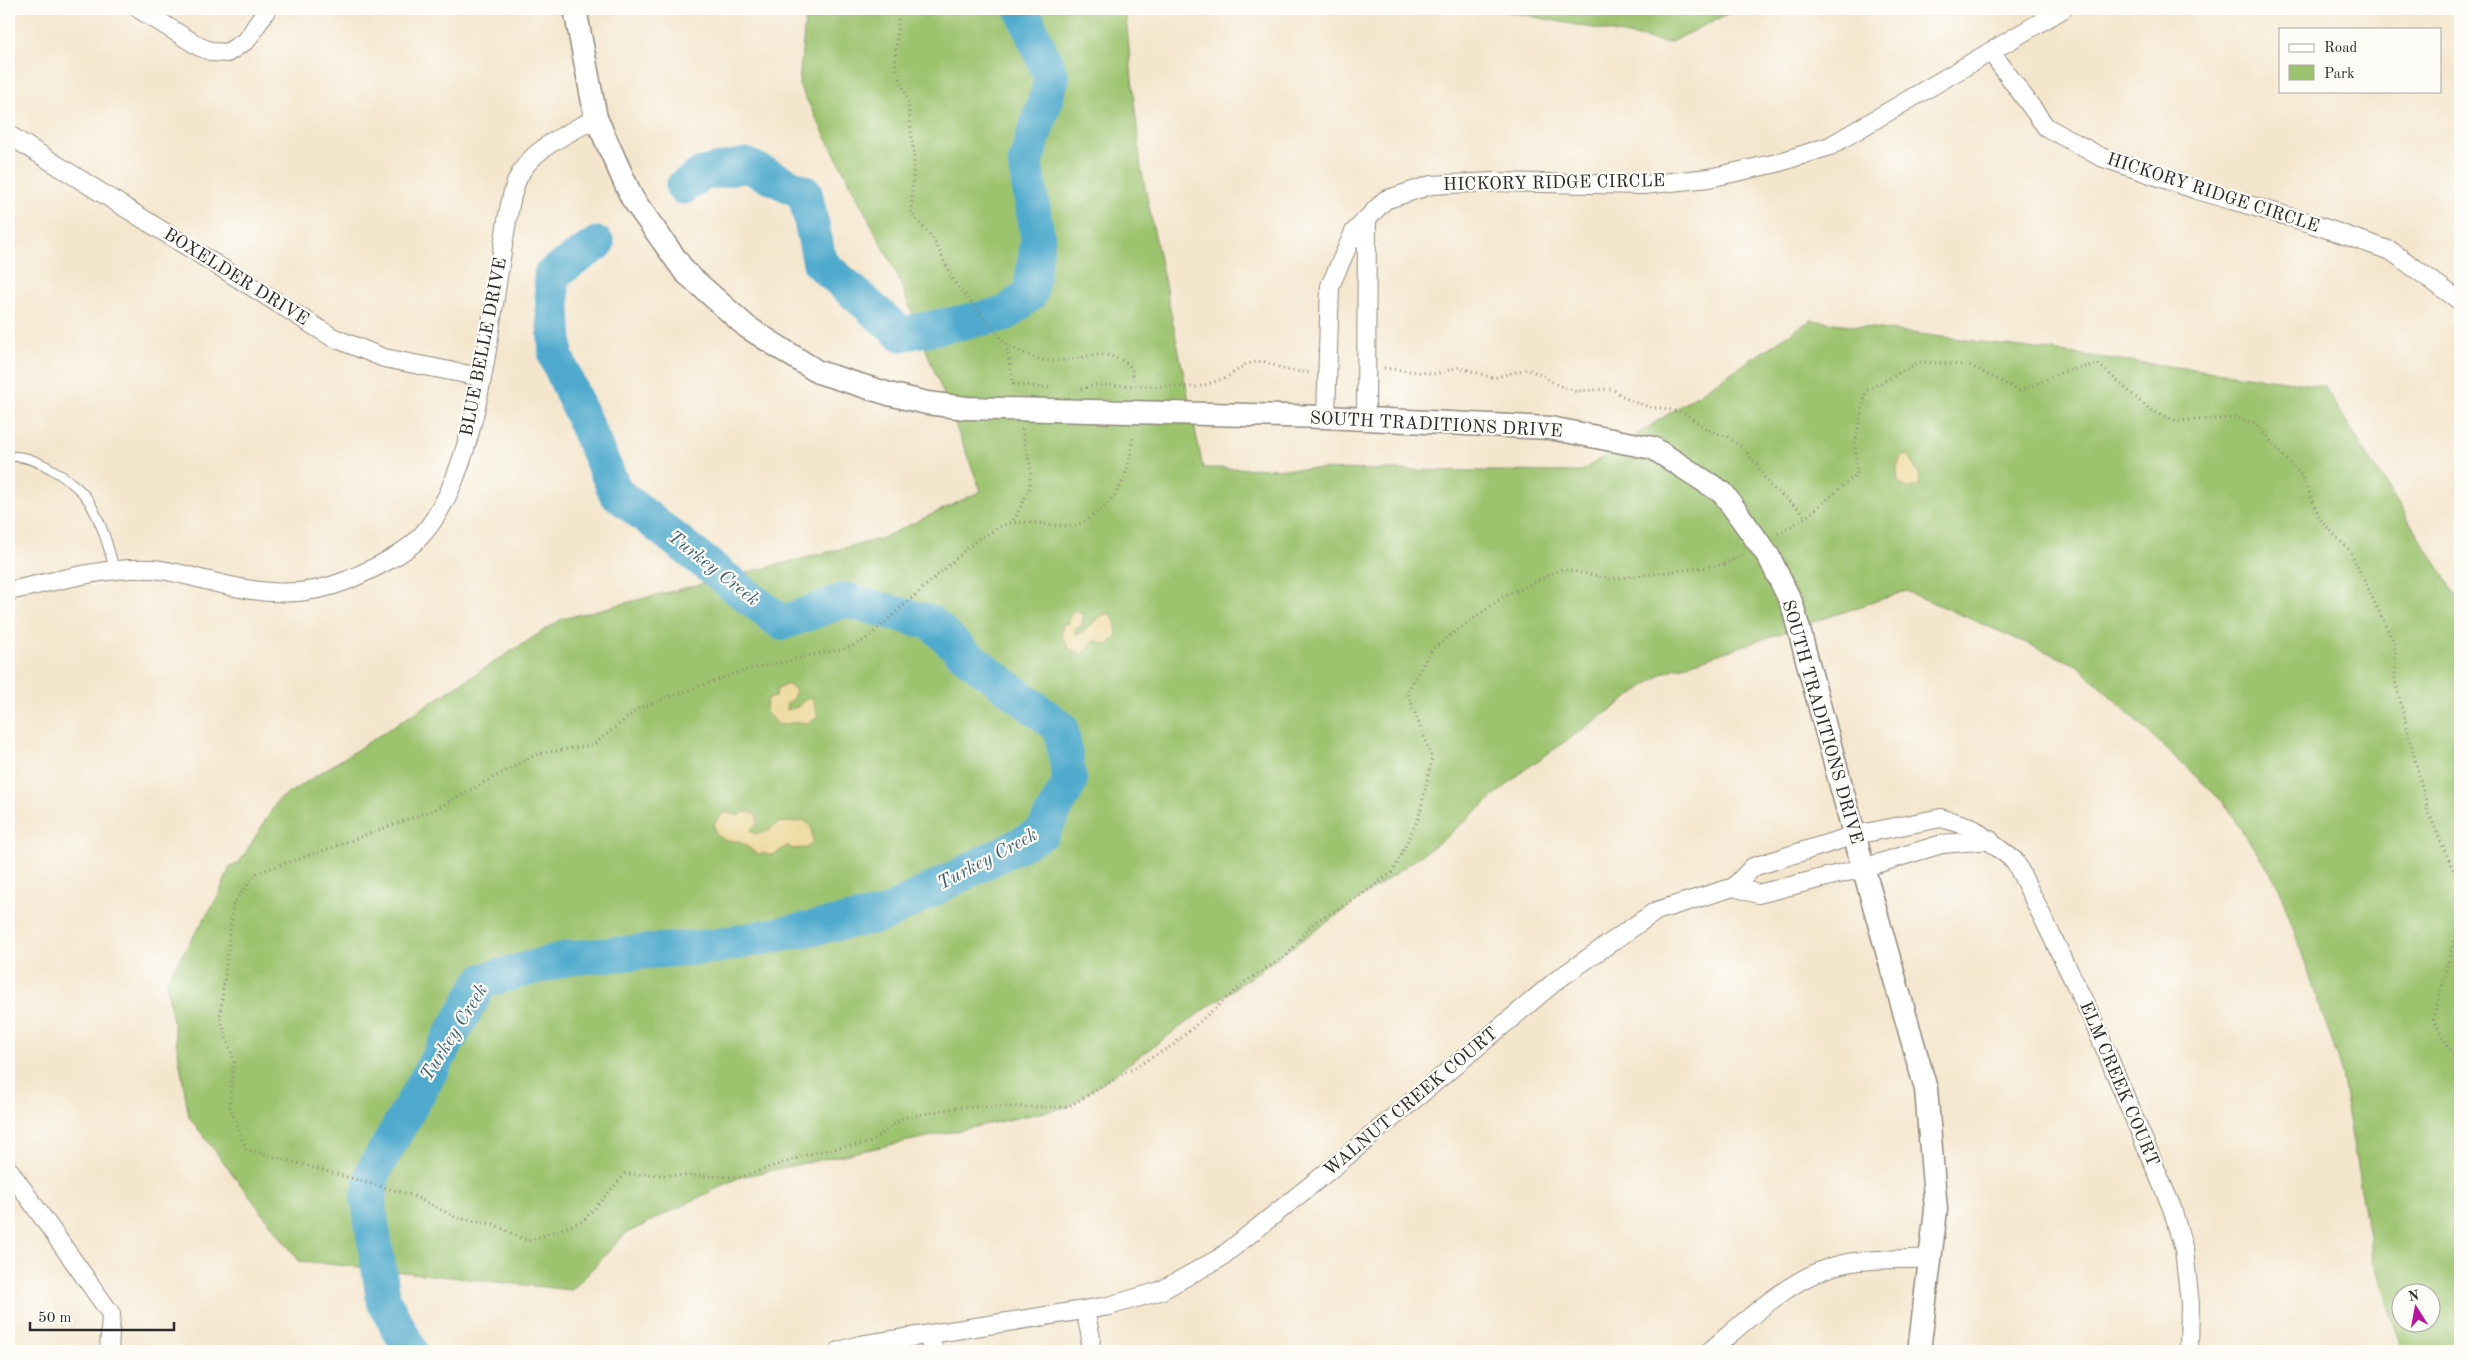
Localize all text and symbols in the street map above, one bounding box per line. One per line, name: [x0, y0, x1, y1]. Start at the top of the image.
legend: [2279, 28, 2442, 92]
text: Road: [2324, 41, 2358, 56]
text: Park: [2324, 67, 2355, 82]
street label: HICKORY RIDGE CIRCLE: [2105, 150, 2321, 236]
street label: HICKORY RIDGE CIRCLE: [1443, 172, 1665, 194]
street label: BOXELDER DRIVE: [160, 225, 312, 329]
street label: BLUE BELLE DRIVE: [458, 256, 510, 438]
street label: SOUTH TRADITIONS DRIVE: [1309, 409, 1563, 441]
water label: Turkey Creek: [664, 528, 762, 610]
street label: SOUTH TRADITIONS DRIVE: [1778, 598, 1866, 846]
water label: Turkey Creek: [935, 826, 1041, 894]
water label: Turkey Creek: [418, 981, 492, 1085]
street label: ELM CREEK COURT: [2076, 999, 2162, 1169]
street label: WALNUT CREEK COURT: [1321, 1024, 1501, 1180]
north arrow: [2392, 1282, 2442, 1332]
text: N: [2407, 1288, 2421, 1304]
scale bar: [30, 1300, 174, 1332]
text: 50 m: [38, 1311, 72, 1326]

